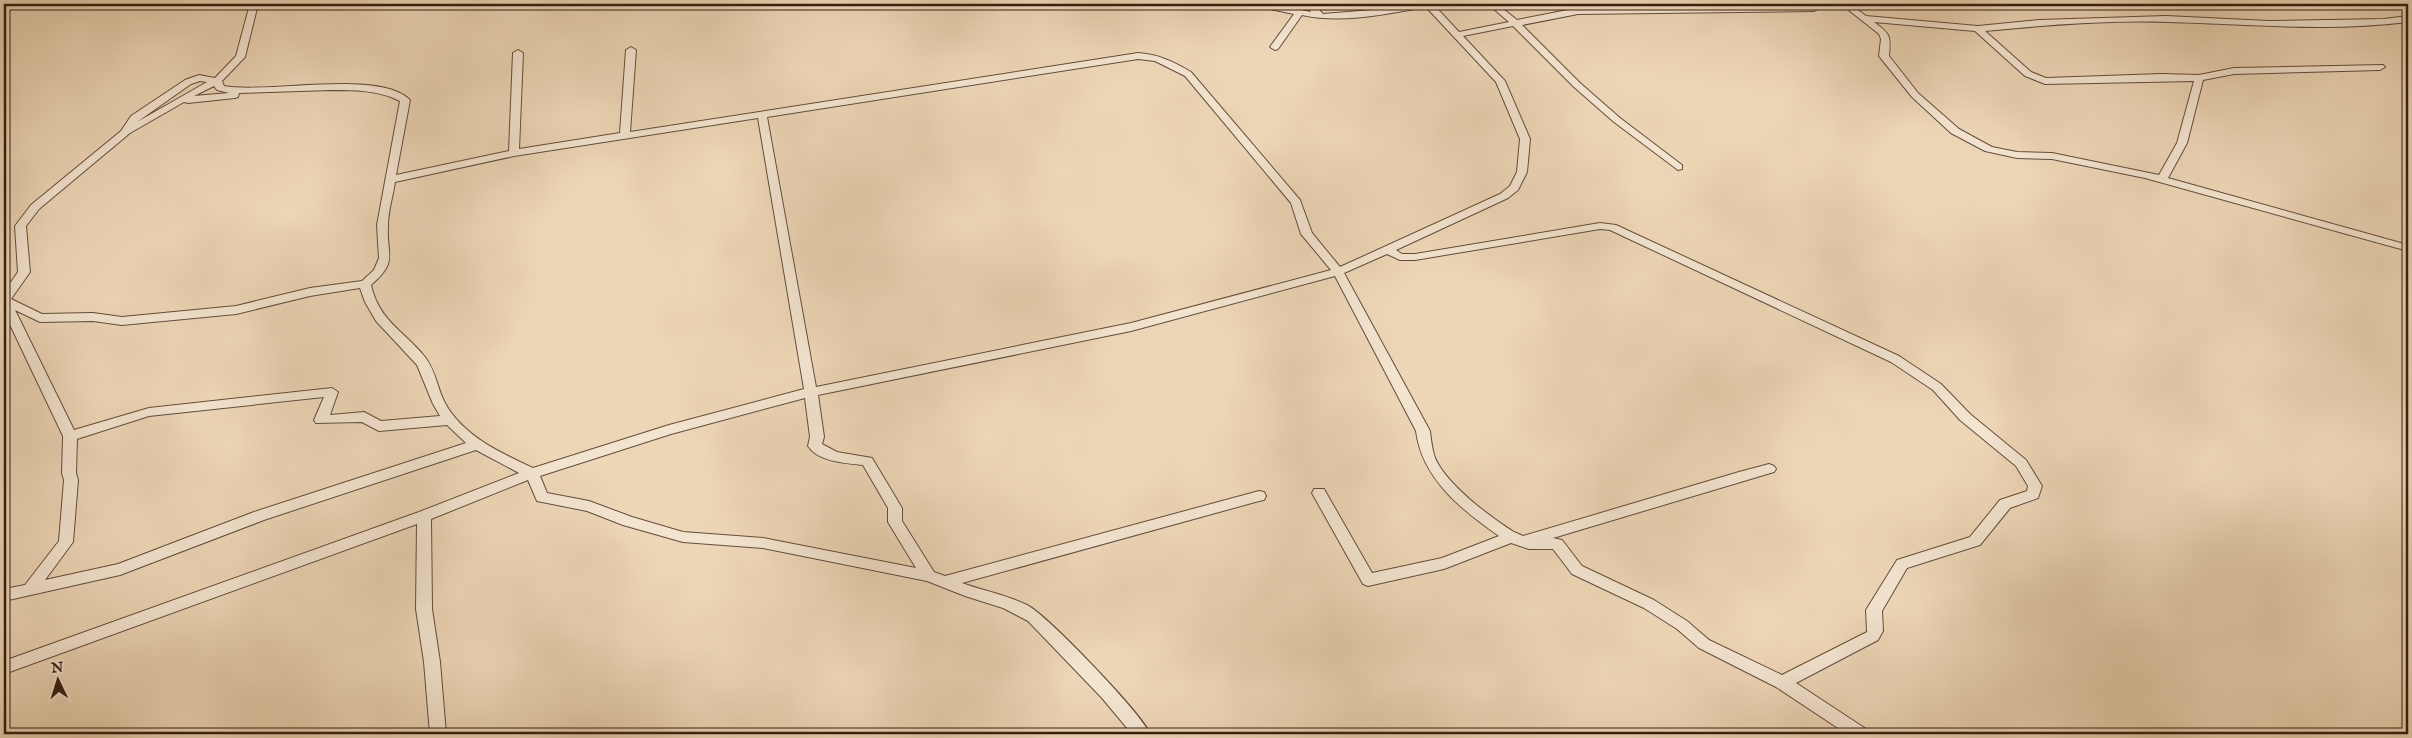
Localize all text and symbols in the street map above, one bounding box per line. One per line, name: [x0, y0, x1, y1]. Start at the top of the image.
north arrow: [32, 656, 82, 706]
text: N: [49, 659, 64, 677]

